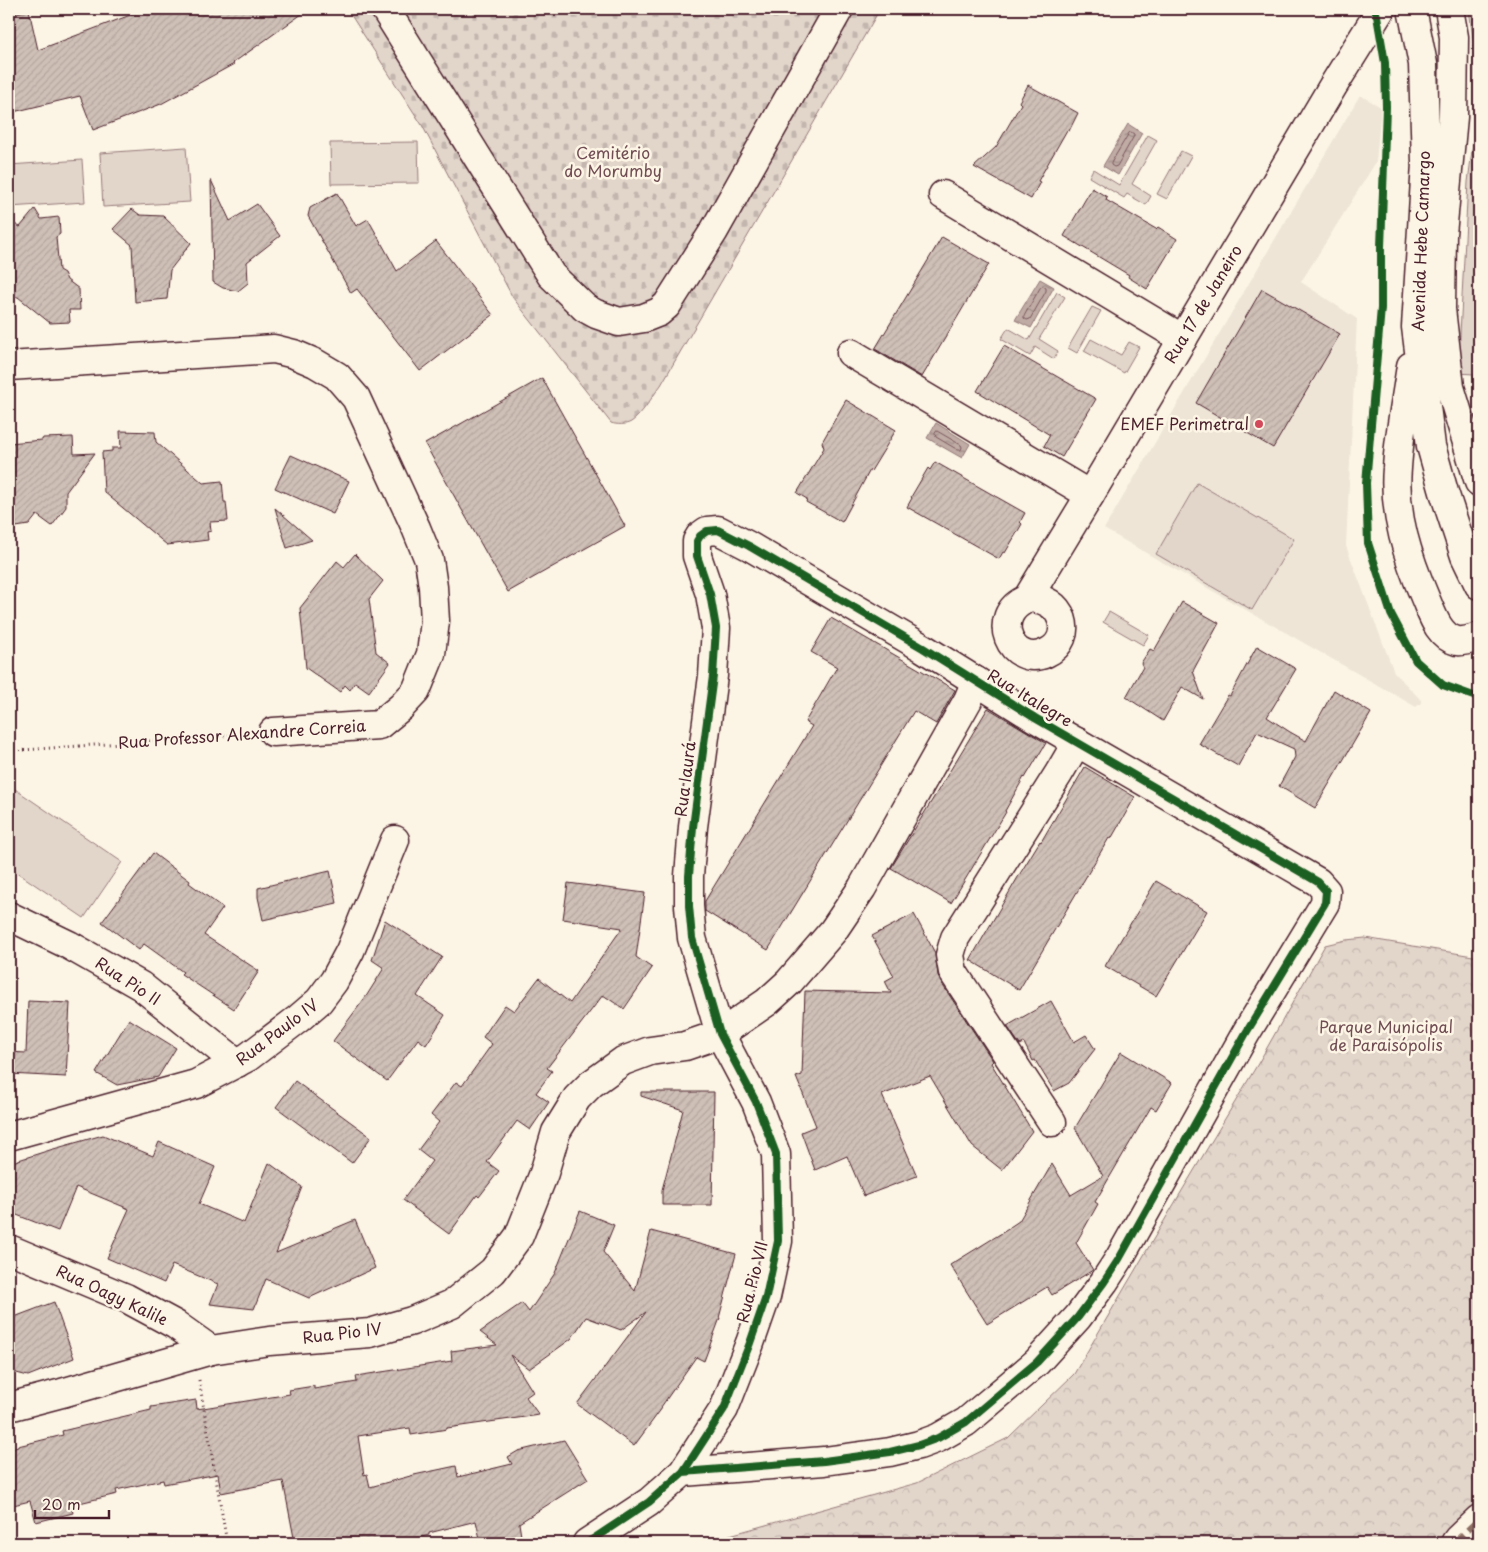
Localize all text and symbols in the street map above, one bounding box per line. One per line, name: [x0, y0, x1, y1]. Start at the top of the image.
park label: Cemitério do Morumby: [564, 140, 662, 182]
street label: Avenida Hebe Camargo: [1405, 150, 1435, 332]
street label: Rua 17 de Janeiro: [1157, 239, 1247, 367]
place label: EMEF Perimetral: [1120, 411, 1249, 435]
marker: EMEF Perimetral: [1253, 418, 1265, 430]
street label: Rua Italegre: [983, 662, 1078, 732]
street label: Rua Professor Alexandre Correia: [117, 712, 367, 754]
street label: Rua Iaurá: [667, 740, 701, 818]
street label: Rua Pio II: [91, 950, 166, 1010]
street label: Rua Paulo IV: [230, 992, 323, 1070]
park label: Parque Municipal de Paraisópolis: [1319, 1014, 1453, 1056]
street label: Rua Pio VII: [729, 1238, 773, 1325]
street label: Rua Oagy Kalile: [53, 1258, 172, 1330]
street label: Rua Pio IV: [301, 1315, 383, 1349]
scale bar: [35, 1487, 109, 1519]
text: 20 m: [42, 1492, 81, 1515]

